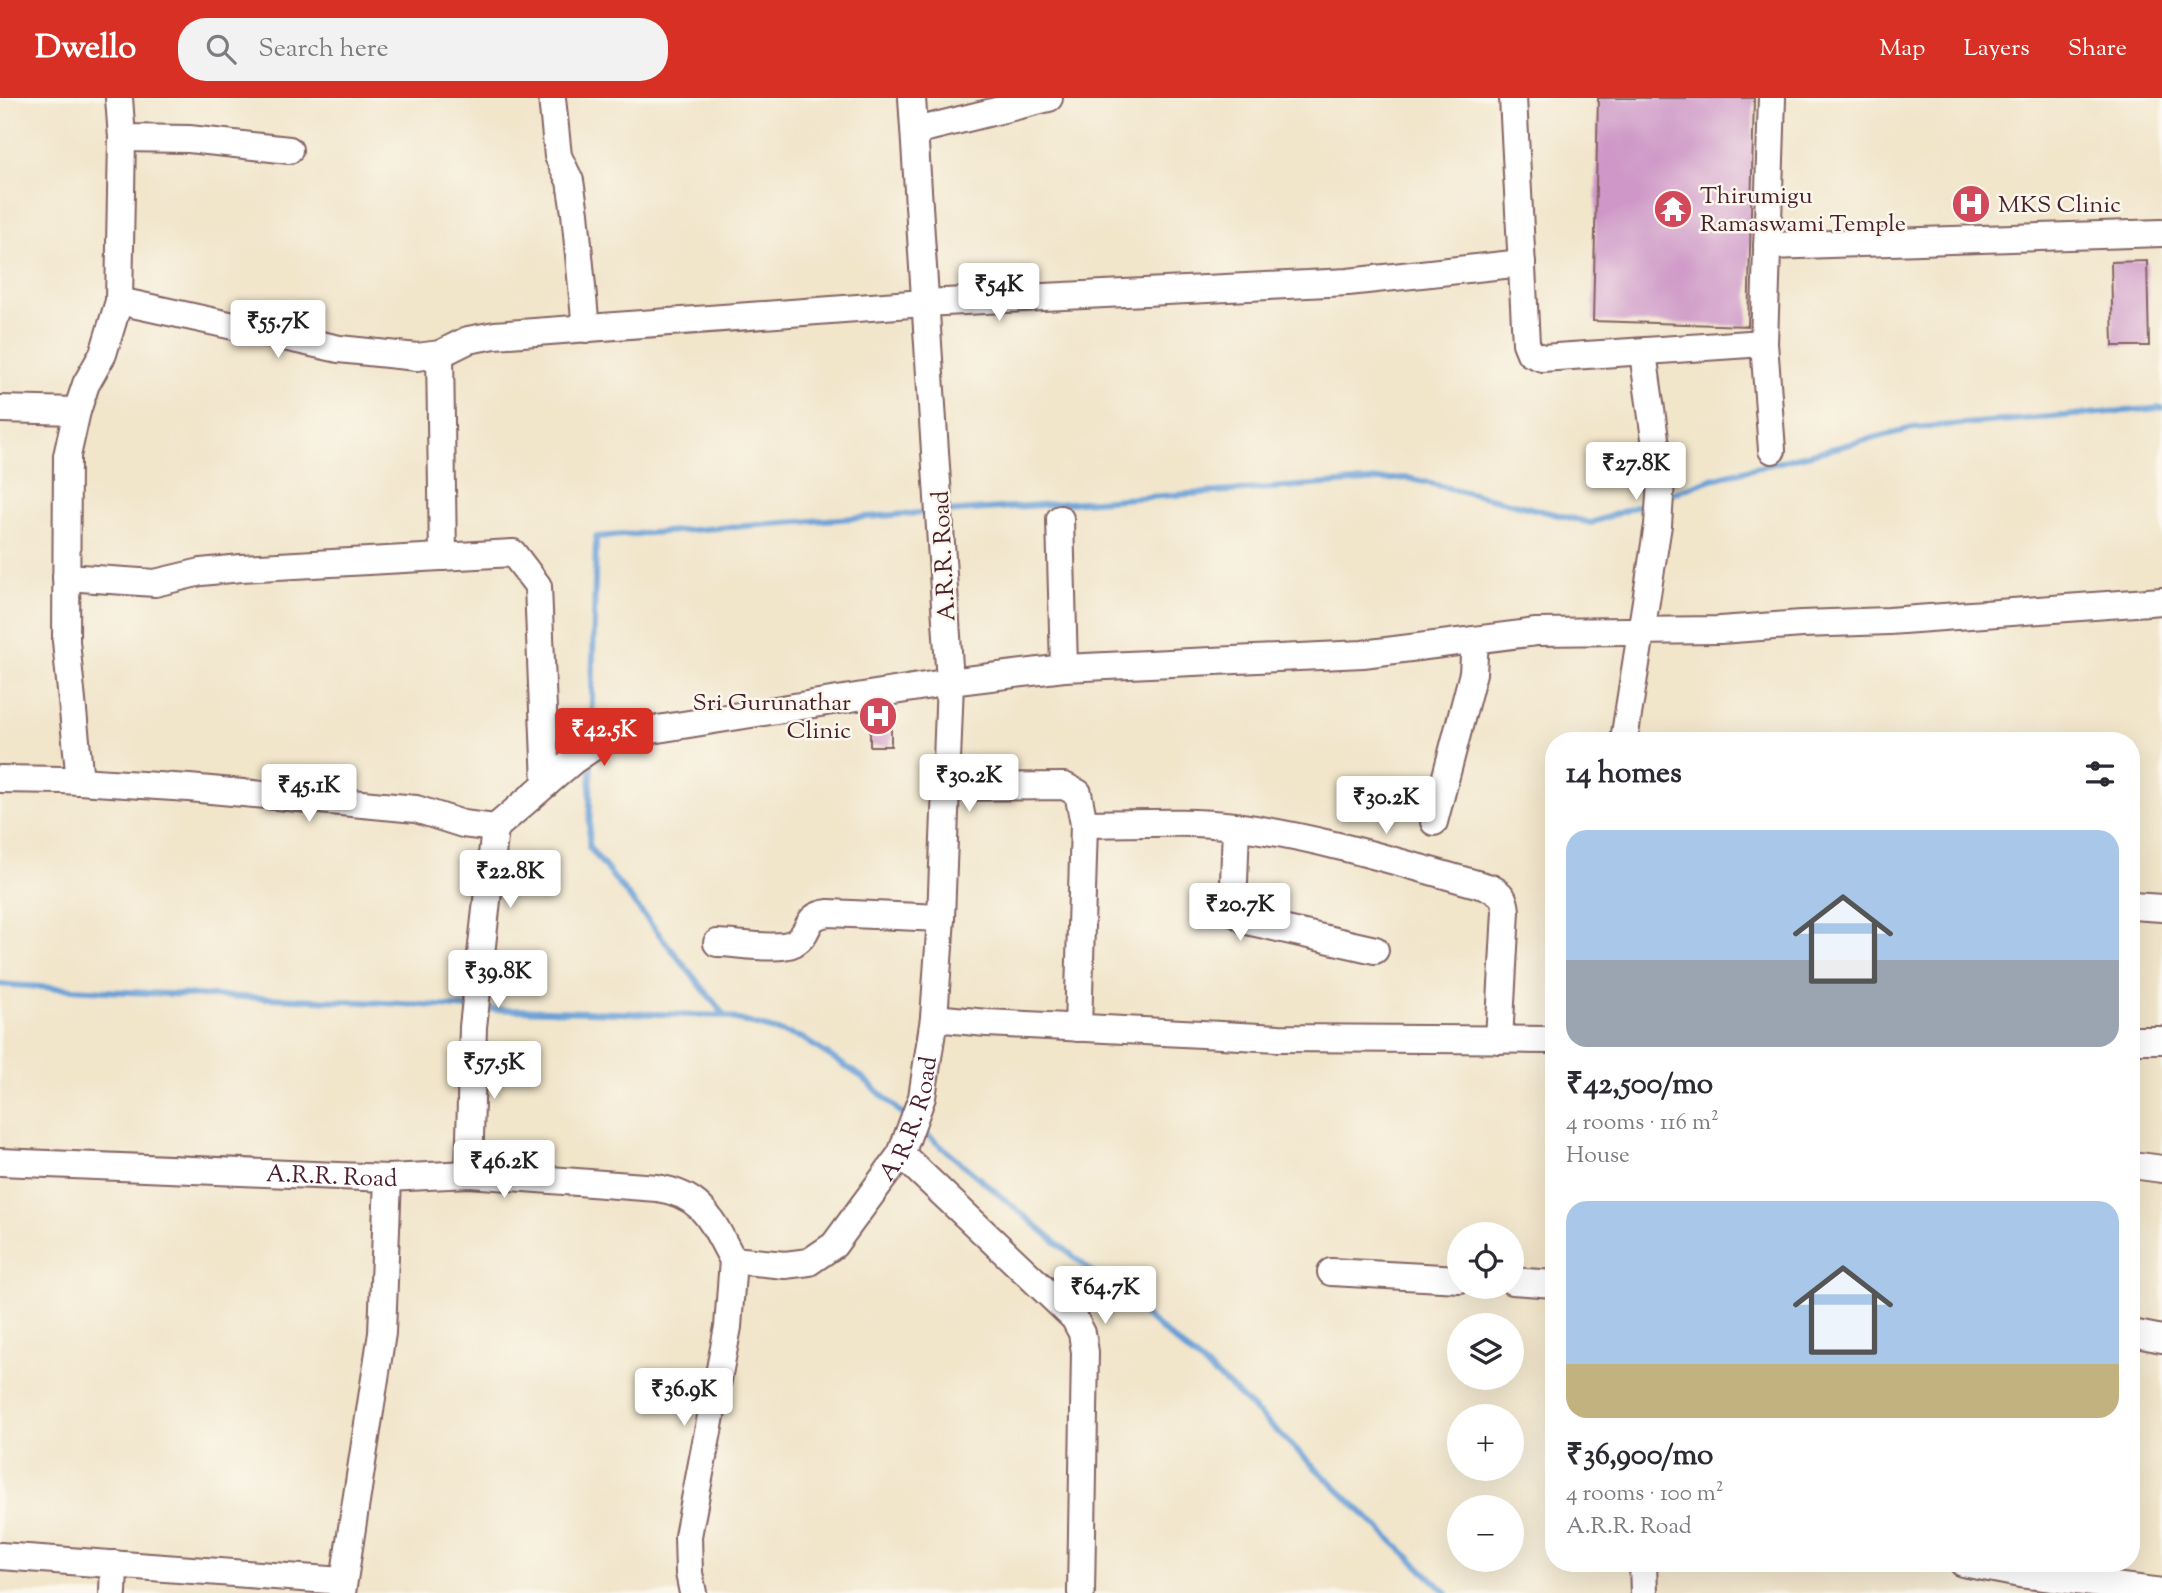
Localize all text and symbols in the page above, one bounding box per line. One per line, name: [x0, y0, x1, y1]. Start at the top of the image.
search box: [178, 18, 668, 81]
text: Dwello: [35, 25, 136, 73]
icon: search: [202, 30, 240, 68]
text: Search here: [258, 31, 389, 68]
text: Map: [1879, 32, 1925, 66]
text: Layers: [1963, 32, 2030, 66]
text: Share: [2068, 32, 2127, 66]
place label: Thirumigu Ramaswami Temple: [1700, 180, 1906, 242]
hospital icon: MKS Clinic: [1950, 183, 1992, 225]
temple icon: Thirumigu Ramaswami Temple: [1652, 188, 1694, 230]
place label: MKS Clinic: [1998, 189, 2121, 223]
pin: ₹54K: [958, 264, 1040, 323]
text: ₹54K: [974, 269, 1024, 302]
pin: ₹55.7K: [221, 300, 335, 360]
text: ₹55.7K: [246, 306, 310, 339]
pin: ₹27.8K: [1579, 442, 1693, 502]
text: ₹27.8K: [1602, 448, 1670, 481]
street label: A.R.R. Road: [925, 489, 965, 622]
place label: Sri Gurunathar Clinic: [692, 687, 851, 749]
hospital icon: Sri Gurunathar Clinic: [857, 695, 899, 737]
pin: ₹42.5K: [547, 708, 661, 768]
text: ₹42.5K: [571, 714, 637, 747]
text: 14 homes: [1566, 753, 1682, 796]
pin: ₹30.2K: [912, 754, 1026, 814]
icon: filters: [2081, 755, 2119, 793]
text: ₹30.2K: [936, 760, 1003, 793]
pin: ₹45.1K: [252, 764, 366, 824]
text: ₹45.1K: [278, 770, 340, 803]
pin: ₹30.2K: [1329, 776, 1443, 836]
text: ₹30.2K: [1353, 782, 1420, 815]
pin: ₹22.8K: [453, 850, 567, 910]
text: ₹22.8K: [476, 856, 544, 889]
icon: home: [1780, 876, 1906, 1002]
pin: ₹20.7K: [1183, 884, 1297, 943]
text: ₹20.7K: [1205, 889, 1275, 922]
pin: ₹39.8K: [441, 950, 555, 1010]
text: ₹39.8K: [464, 956, 532, 989]
pin: ₹57.5K: [437, 1042, 551, 1101]
text: ₹57.5K: [463, 1047, 525, 1080]
street label: A.R.R. Road: [871, 1054, 947, 1189]
text: ₹42,500/mo: [1566, 1064, 1713, 1107]
text: 4 rooms · 116 m²: [1566, 1107, 1719, 1140]
pin: ₹46.2K: [447, 1140, 561, 1200]
text: House: [1566, 1140, 1630, 1173]
text: ₹46.2K: [470, 1146, 538, 1179]
street label: A.R.R. Road: [265, 1158, 399, 1197]
map controls: [1447, 1222, 1524, 1572]
button: locate: [1447, 1222, 1524, 1299]
icon: home: [1780, 1247, 1906, 1373]
pin: ₹64.7K: [1048, 1266, 1162, 1326]
text: ₹64.7K: [1070, 1272, 1140, 1305]
button: layers: [1447, 1313, 1524, 1390]
pin: ₹36.9K: [627, 1368, 741, 1428]
text: ₹36.9K: [651, 1374, 717, 1407]
button: +: [1447, 1404, 1524, 1481]
text: ₹36,900/mo: [1566, 1435, 1713, 1478]
text: 4 rooms · 100 m²: [1566, 1478, 1724, 1511]
button: −: [1447, 1495, 1524, 1572]
text: A.R.R. Road: [1566, 1511, 1692, 1544]

